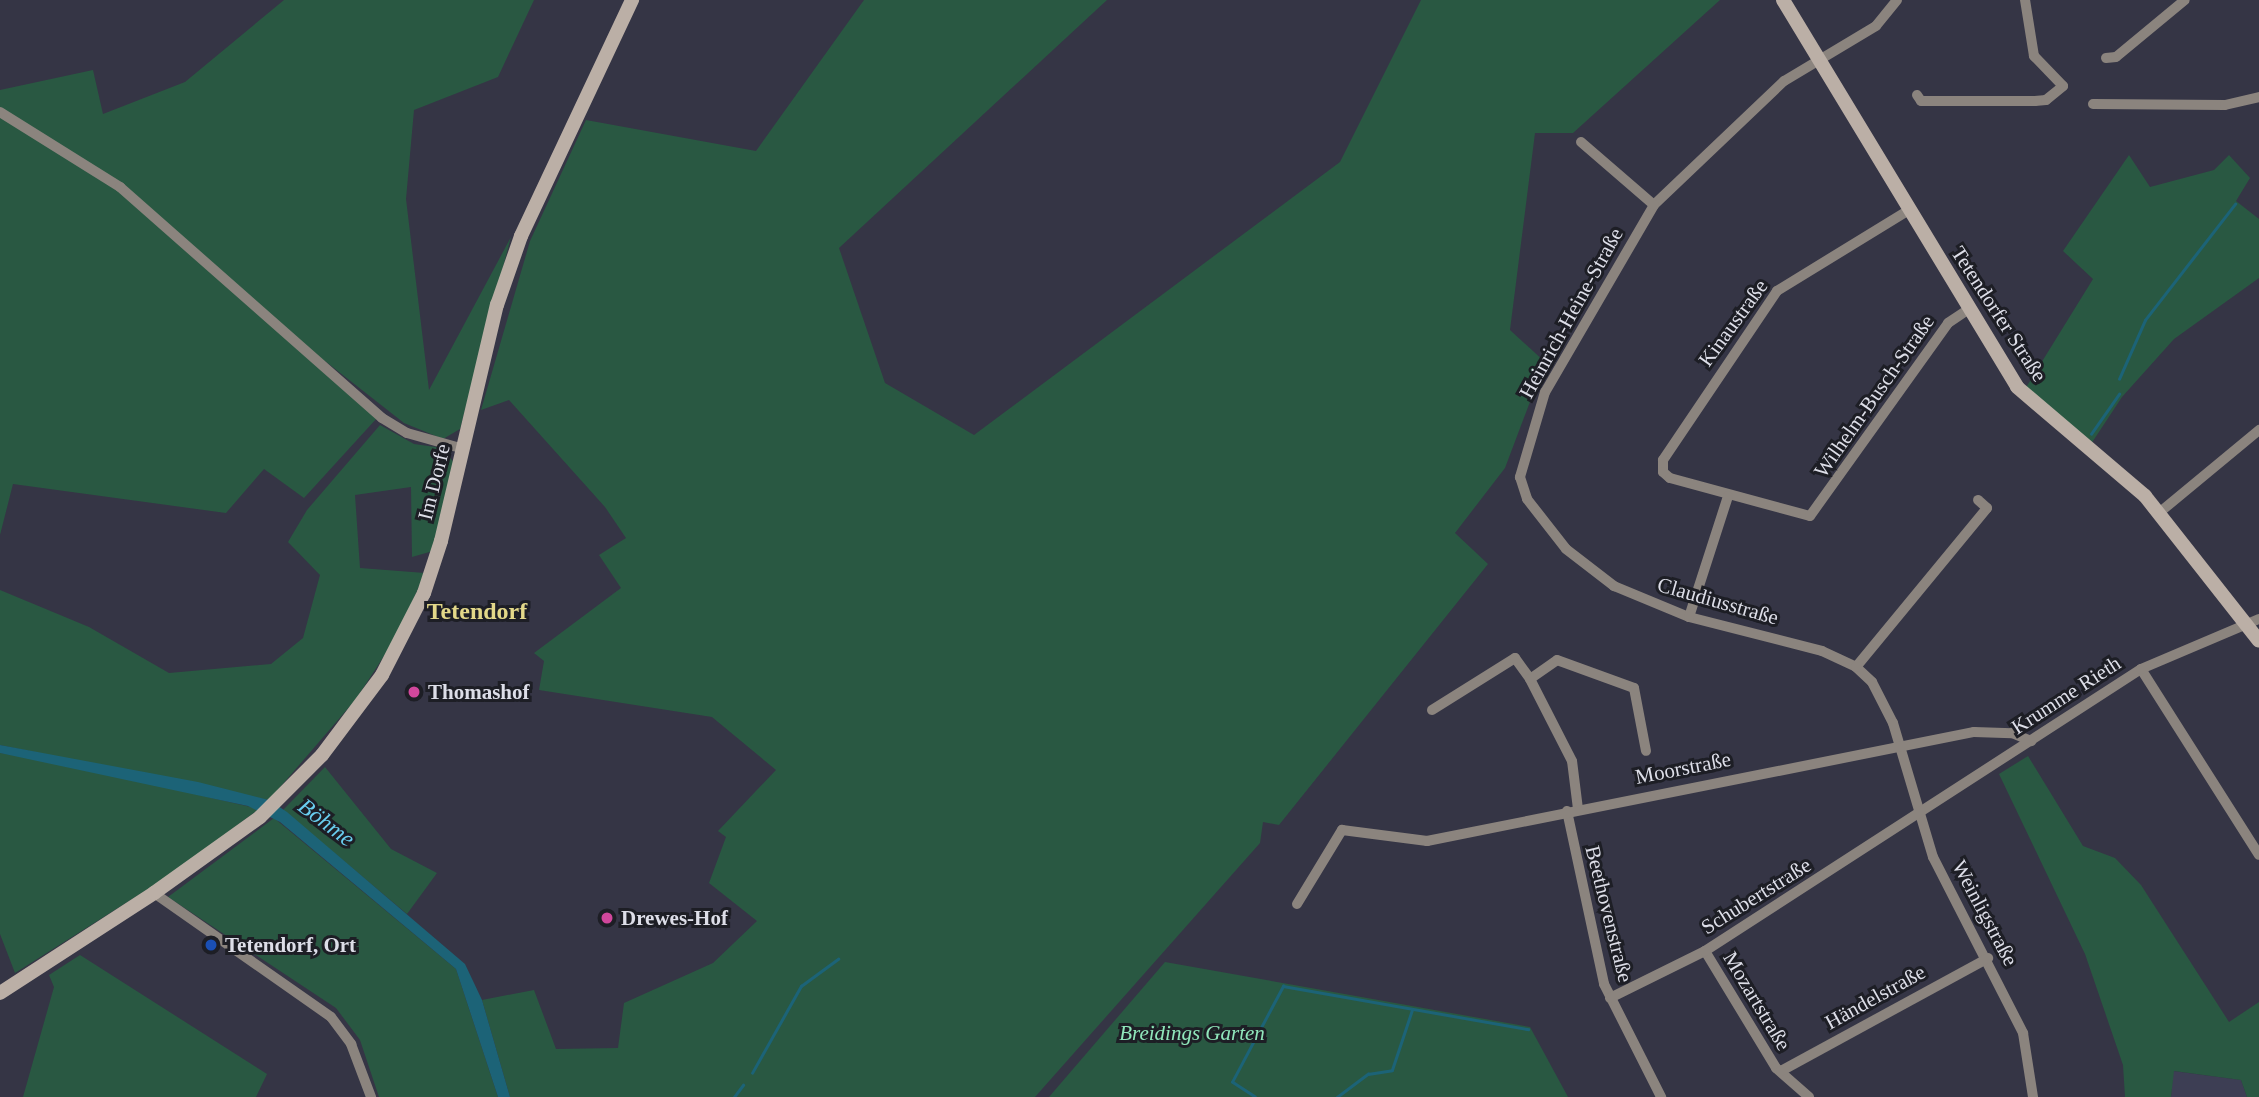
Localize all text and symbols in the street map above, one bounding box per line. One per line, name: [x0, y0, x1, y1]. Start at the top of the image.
street label: Heinrich-Heine-Straße: [1514, 223, 1628, 403]
street label: Tetendorfer Straße: [1946, 241, 2052, 387]
street label: Kinaustraße: [1693, 275, 1773, 371]
street label: Wilhelm-Busch-Straße: [1808, 310, 1940, 482]
street label: Im Dorfe: [412, 441, 456, 523]
street label: Claudiusstraße: [1655, 572, 1781, 630]
district label: Tetendorf: [427, 598, 527, 626]
street label: Krumme Rieth: [2007, 650, 2125, 740]
place label: Thomashof: [428, 679, 530, 705]
marker: Thomashof: [406, 684, 422, 700]
street label: Moorstraße: [1633, 746, 1733, 790]
water label: Böhme: [292, 793, 360, 853]
street label: Beethovenstraße: [1580, 843, 1638, 985]
street label: Schubertstraße: [1696, 852, 1816, 940]
street label: Weinligstraße: [1947, 856, 2023, 970]
place label: Drewes-Hof: [621, 905, 728, 931]
marker: Drewes-Hof: [599, 910, 615, 926]
place label: Tetendorf, Ort: [225, 932, 356, 958]
marker: Tetendorf, Ort: [203, 937, 219, 953]
street label: Mozartstraße: [1718, 947, 1796, 1055]
street label: Händelstraße: [1820, 959, 1930, 1035]
park label: Breidings Garten: [1119, 1020, 1265, 1046]

